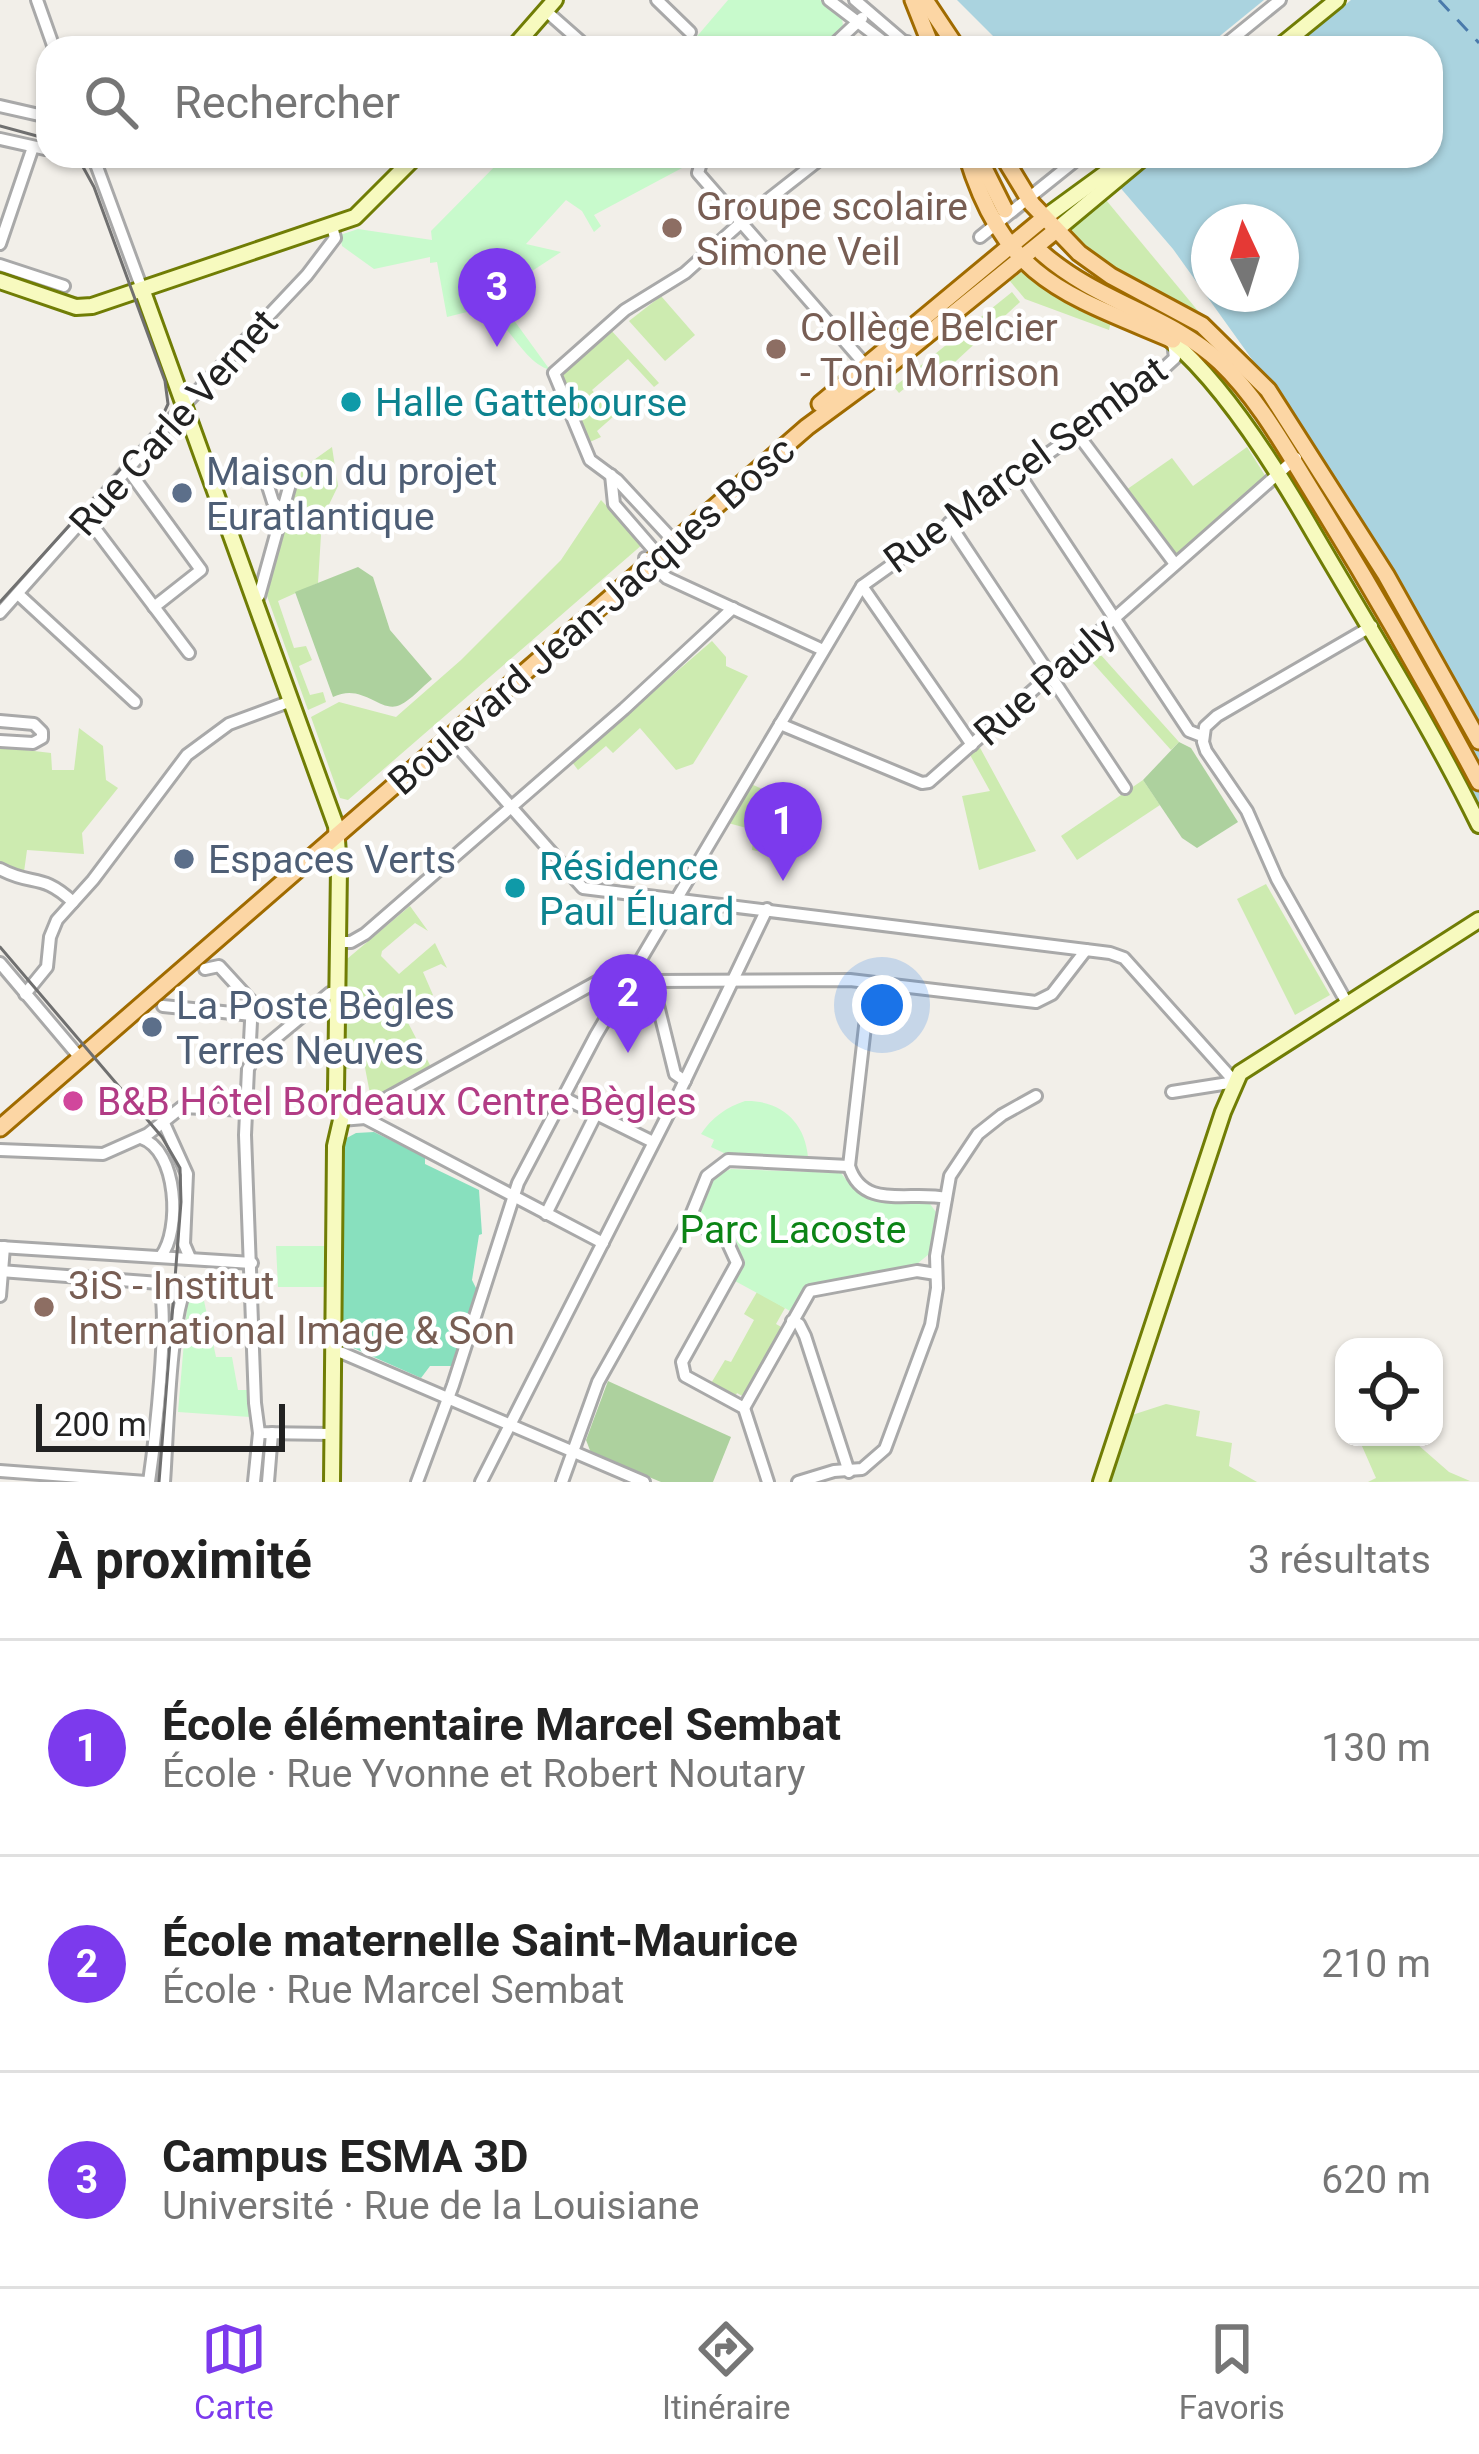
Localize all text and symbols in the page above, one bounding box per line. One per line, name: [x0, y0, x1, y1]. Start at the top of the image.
search box: [36, 36, 1443, 168]
icon: search: [78, 69, 144, 135]
text: Rechercher: [174, 76, 400, 129]
place label: Groupe scolaire Simone Veil: [696, 184, 968, 275]
north arrow: [1191, 204, 1299, 312]
marker: Groupe scolaire Simone Veil: [659, 215, 685, 241]
pin: 3: [458, 248, 536, 347]
street label: Rue Carle Vernet: [60, 300, 287, 545]
place label: Collège Belcier - Toni Morrison: [800, 305, 1060, 396]
marker: Collège Belcier - Toni Morrison: [763, 336, 789, 362]
street label: Rue Marcel Sembat: [875, 347, 1176, 583]
place label: Halle Gattebourse: [375, 380, 687, 426]
marker: Halle Gattebourse: [338, 389, 364, 415]
street label: Boulevard Jean-Jacques Bosc: [379, 427, 804, 804]
place label: Maison du projet Euratlantique: [206, 449, 497, 540]
marker: Maison du projet Euratlantique: [169, 480, 195, 506]
street label: Rue Pauly: [965, 608, 1124, 755]
pin: 1: [744, 782, 822, 881]
place label: Espaces Verts: [208, 837, 456, 883]
place label: Résidence Paul Éluard: [539, 844, 734, 935]
marker: Espaces Verts: [171, 846, 197, 872]
marker: Résidence Paul Éluard: [502, 875, 528, 901]
pin: 2: [589, 954, 667, 1053]
your location: [852, 975, 912, 1035]
place label: La Poste Bègles Terres Neuves: [176, 983, 455, 1074]
marker: La Poste Bègles Terres Neuves: [139, 1014, 165, 1040]
place label: B&B Hôtel Bordeaux Centre Bègles: [97, 1079, 697, 1125]
marker: B&B Hôtel Bordeaux Centre Bègles: [60, 1088, 86, 1114]
park label: Parc Lacoste: [680, 1207, 907, 1253]
place label: 3iS - Institut International Image & Son: [68, 1263, 515, 1354]
marker: 3iS - Institut International Image & Son: [31, 1294, 57, 1320]
map controls: [1335, 1338, 1443, 1446]
button: locate: [1335, 1338, 1443, 1446]
scale bar: [36, 1398, 285, 1451]
text: 200 m: [54, 1405, 147, 1444]
text: À proximité: [48, 1531, 312, 1590]
text: 3 résultats: [1248, 1537, 1431, 1583]
text: École élémentaire Marcel Sembat: [162, 1698, 841, 1751]
text: 1: [76, 1725, 98, 1771]
text: 130 m: [1321, 1725, 1431, 1771]
text: École · Rue Yvonne et Robert Noutary: [162, 1751, 805, 1797]
text: École maternelle Saint-Maurice: [162, 1914, 798, 1967]
text: 2: [76, 1941, 98, 1987]
text: 210 m: [1321, 1941, 1431, 1987]
text: École · Rue Marcel Sembat: [162, 1967, 624, 2013]
text: Campus ESMA 3D: [162, 2130, 529, 2183]
text: 3: [76, 2157, 98, 2203]
text: 620 m: [1321, 2157, 1431, 2203]
text: Université · Rue de la Louisiane: [162, 2183, 699, 2229]
tab: Carte: [194, 2316, 274, 2427]
tab: Itinéraire: [662, 2316, 790, 2427]
tab: Favoris: [1179, 2316, 1285, 2427]

